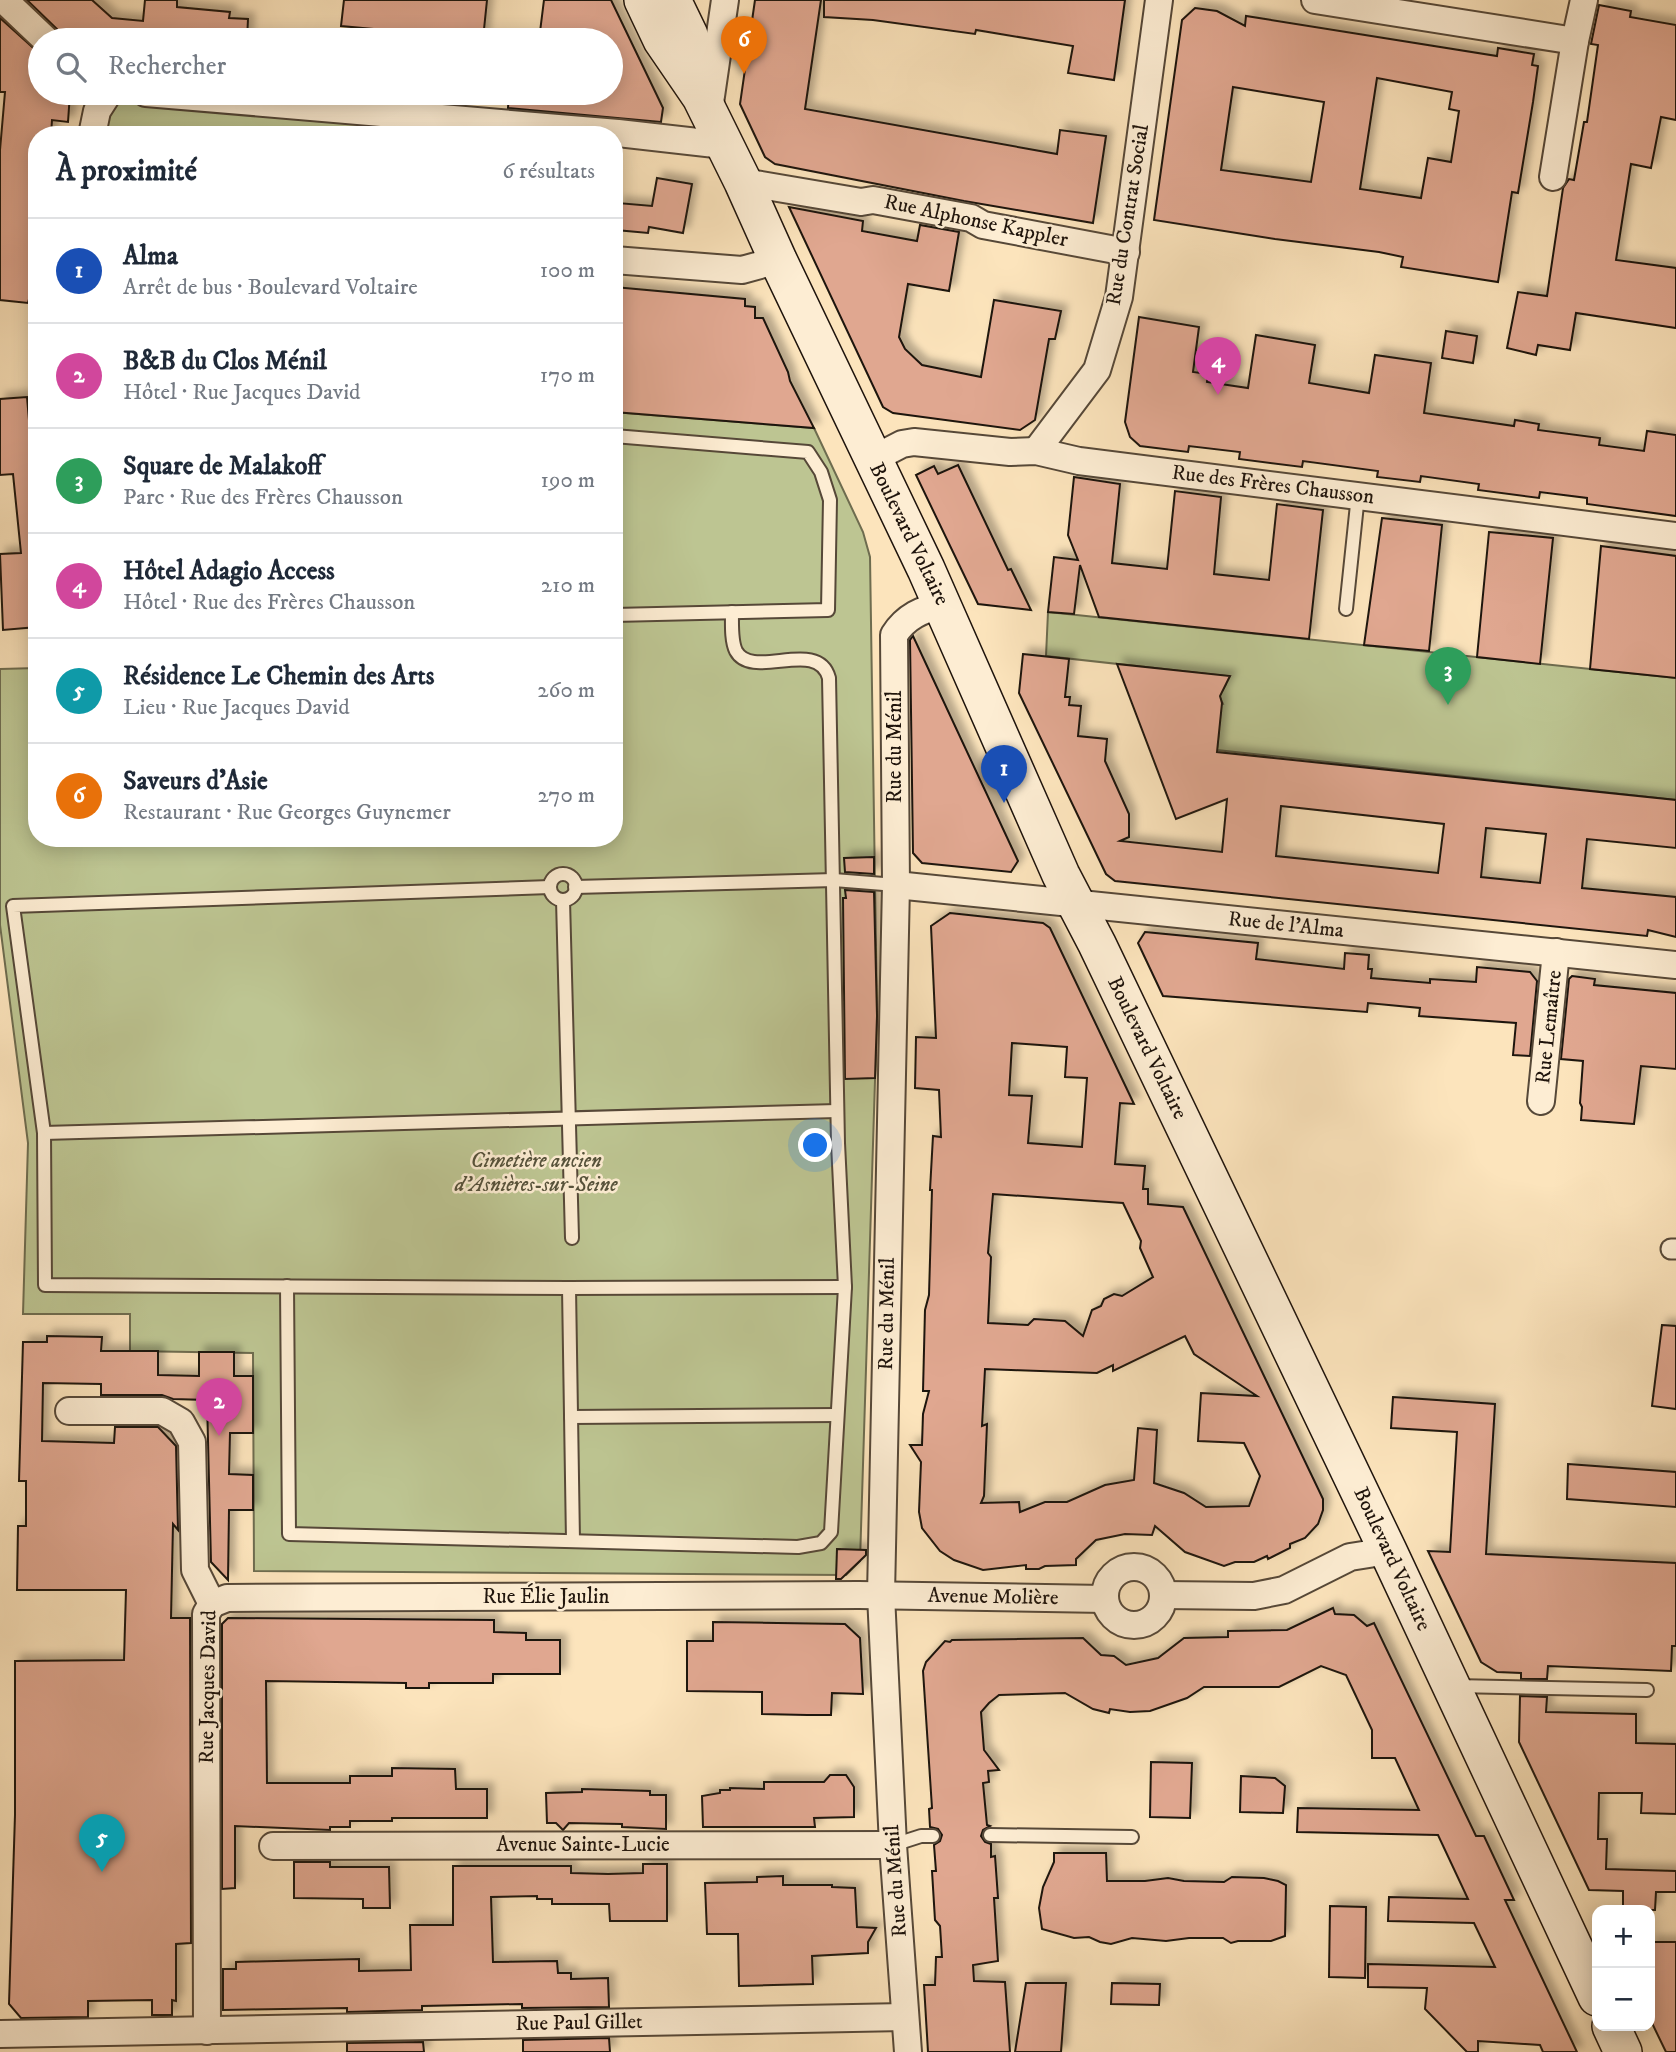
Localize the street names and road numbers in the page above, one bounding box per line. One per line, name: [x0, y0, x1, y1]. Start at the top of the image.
street label: Rue du Contrat Social: [1101, 122, 1155, 307]
street label: Rue Alphonse Kappler: [882, 189, 1070, 253]
street label: Boulevard Voltaire: [863, 458, 955, 610]
street label: Rue des Frères Chausson: [1170, 460, 1376, 510]
street label: Rue du Ménil: [882, 690, 908, 803]
street label: Rue de l'Alma: [1227, 906, 1345, 944]
street label: Rue Lemaître: [1530, 968, 1568, 1085]
street label: Boulevard Voltaire: [1101, 972, 1193, 1124]
street label: Rue du Ménil: [873, 1257, 901, 1371]
street label: Boulevard Voltaire: [1347, 1483, 1437, 1635]
street label: Rue Élie Jaulin: [483, 1583, 609, 1610]
street label: Avenue Molière: [927, 1583, 1059, 1611]
street label: Rue Jacques David: [194, 1609, 222, 1764]
street label: Rue du Ménil: [879, 1823, 913, 1938]
street label: Avenue Sainte-Lucie: [496, 1832, 670, 1858]
street label: Rue Paul Gillet: [515, 2009, 643, 2037]

